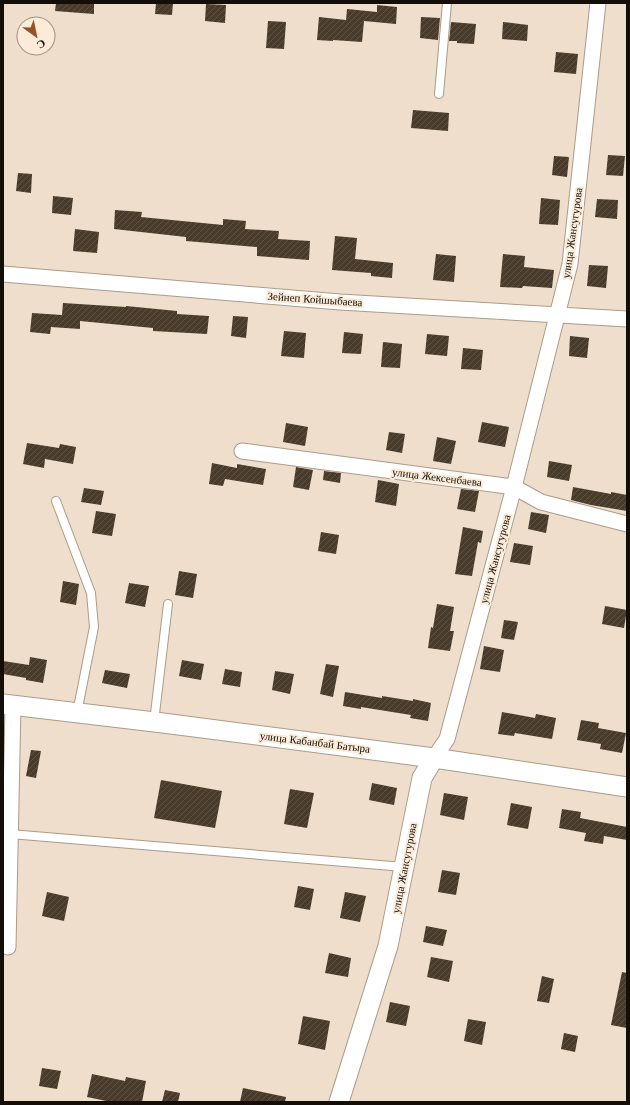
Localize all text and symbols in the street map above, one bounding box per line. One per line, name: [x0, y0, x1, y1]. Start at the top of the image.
north arrow: [16, 16, 56, 56]
text: С: [35, 37, 48, 52]
street label: улица Жансугурова: [560, 187, 584, 279]
street label: Зейнеп Койшыбаева: [267, 290, 363, 308]
street label: улица Жексенбаева: [391, 466, 483, 488]
street label: улица Жансугурова: [477, 513, 513, 605]
street label: улица Кабанбай Батыра: [259, 729, 371, 755]
street label: улица Жансугурова: [389, 822, 419, 914]

